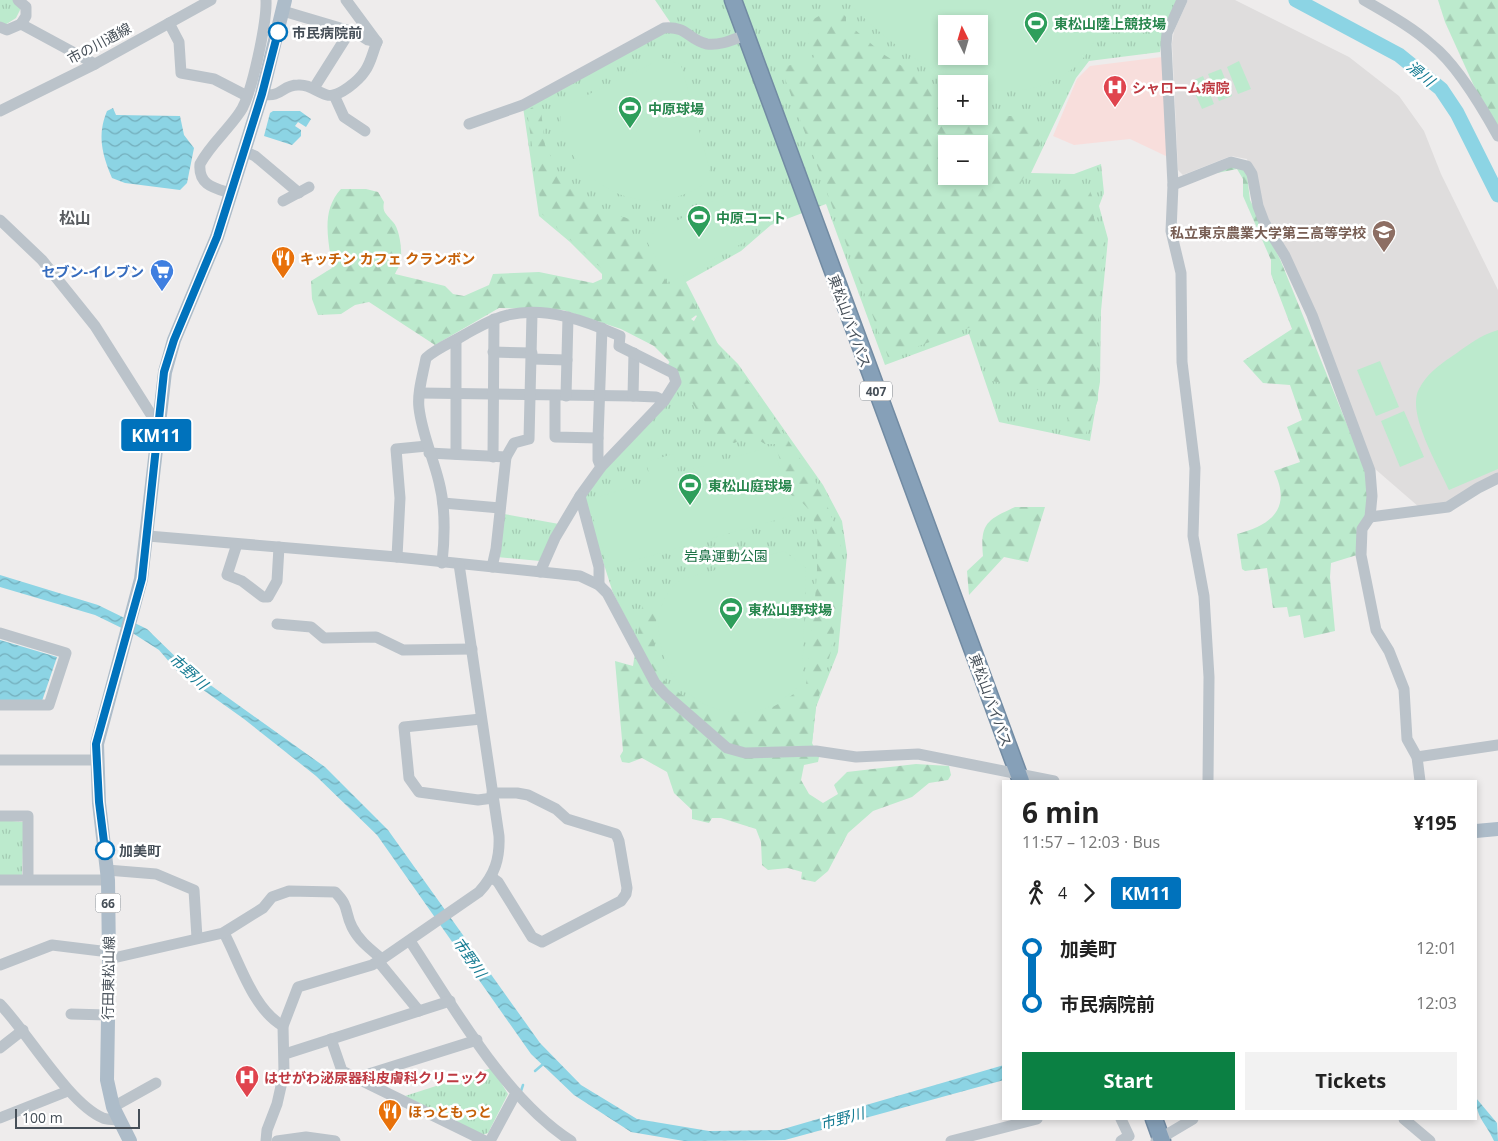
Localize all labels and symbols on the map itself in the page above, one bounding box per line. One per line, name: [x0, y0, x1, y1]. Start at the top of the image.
sports icon: 東松山陸上競技場: [1023, 10, 1049, 44]
place label: 東松山陸上競技場: [1054, 14, 1166, 33]
north arrow: [938, 15, 988, 65]
street label: 市の川通線: [64, 18, 134, 68]
marker: 市民病院前: [268, 22, 288, 42]
place label: 市民病院前: [292, 23, 362, 42]
water label: 滑川: [1403, 56, 1440, 91]
hospital icon: シャローム病院: [1102, 74, 1128, 108]
place label: シャローム病院: [1132, 78, 1230, 97]
sports icon: 中原球場: [617, 95, 643, 129]
place label: 中原球場: [648, 99, 704, 118]
sports icon: 中原コート: [686, 204, 712, 238]
district label: 松山: [59, 207, 91, 229]
place label: 中原コート: [716, 208, 786, 227]
school or university icon: 私立東京農業大学第三高等学校: [1371, 219, 1397, 253]
place label: 私立東京農業大学第三高等学校: [1170, 223, 1366, 242]
restaurant icon: キッチン カフェ クランボン: [270, 245, 296, 279]
place label: キッチン カフェ クランボン: [300, 249, 475, 268]
supermarket icon: セブン-イレブン: [149, 258, 175, 292]
place label: セブン-イレブン: [41, 262, 144, 281]
street label: 東松山バイパス: [824, 272, 876, 370]
road number: 407: [860, 382, 892, 401]
line badge: KM11: [121, 419, 191, 451]
sports icon: 東松山庭球場: [677, 472, 703, 506]
place label: 東松山庭球場: [708, 476, 792, 495]
park label: 岩鼻運動公園: [684, 546, 768, 565]
sports icon: 東松山野球場: [718, 596, 744, 630]
place label: 東松山野球場: [748, 600, 832, 619]
water label: 市野川: [166, 649, 214, 695]
street label: 東松山バイパス: [965, 651, 1017, 749]
marker: 加美町: [95, 840, 115, 860]
place label: 加美町: [119, 841, 161, 860]
road number: 66: [96, 894, 120, 912]
water label: 市野川: [449, 933, 492, 983]
street label: 行田東松山線: [98, 936, 118, 1020]
hospital icon: はせがわ泌尿器科皮膚科クリニック: [234, 1064, 260, 1098]
place label: はせがわ泌尿器科皮膚科クリニック: [264, 1068, 488, 1087]
restaurant icon: ほっともっと: [377, 1098, 403, 1132]
place label: ほっともっと: [408, 1102, 492, 1121]
water label: 市野川: [818, 1102, 868, 1133]
scale bar: [15, 1106, 140, 1129]

